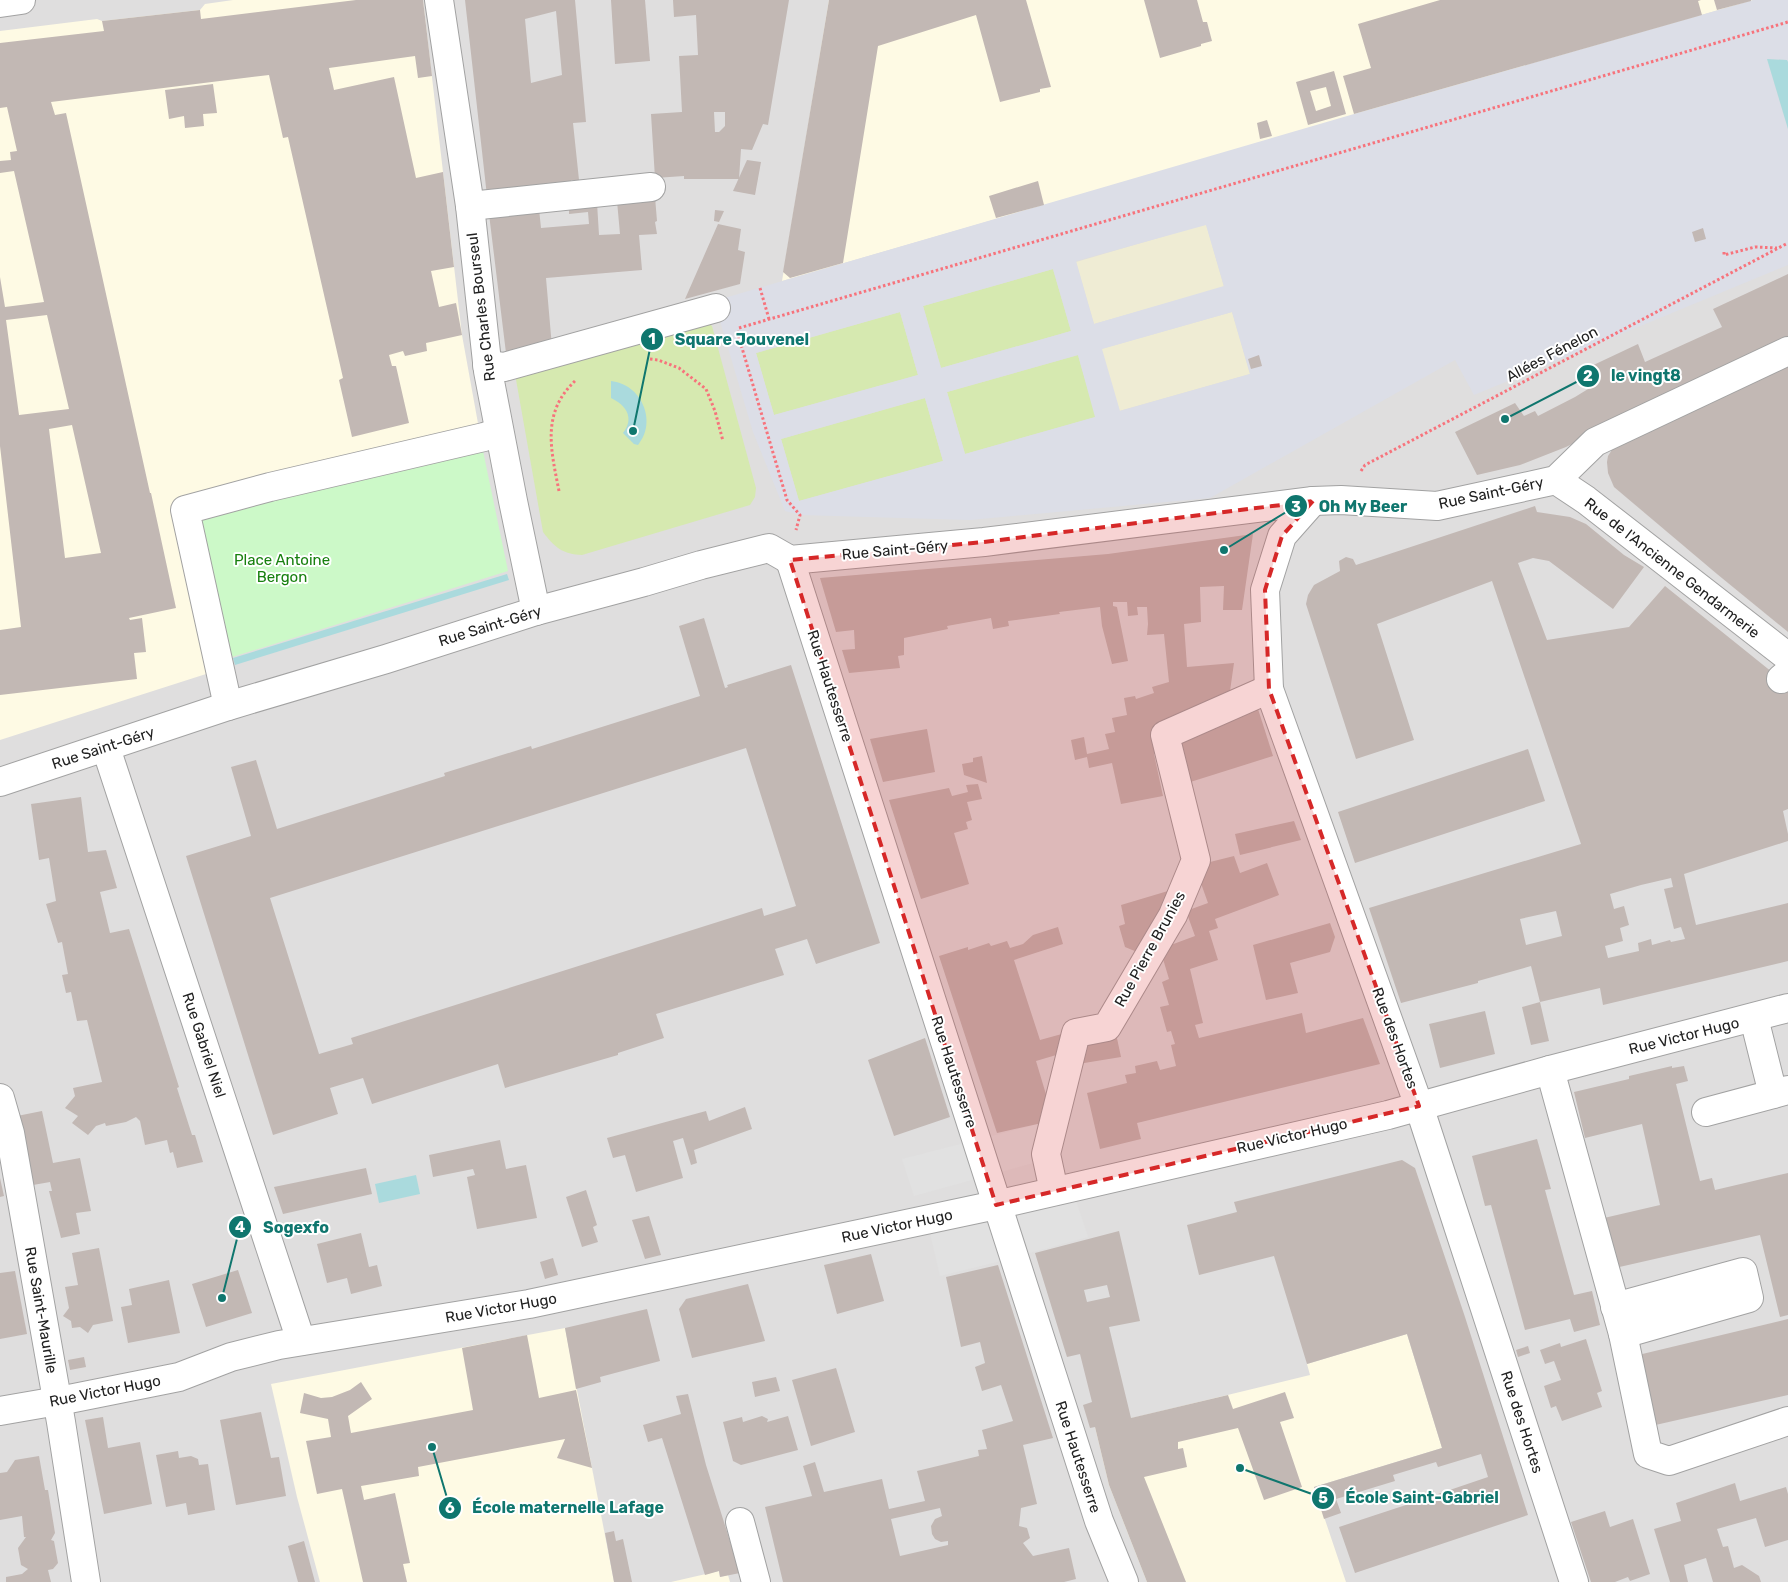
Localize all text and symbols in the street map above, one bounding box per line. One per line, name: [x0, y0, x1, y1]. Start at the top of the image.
street label: Rue Charles Bourseul: [463, 232, 499, 382]
street label: Allées Fénelon: [1503, 322, 1601, 386]
callout: Square Jouvenel: [640, 323, 819, 354]
text: 1: [648, 330, 656, 348]
text: Square Jouvenel: [675, 330, 809, 349]
callout: le vingt8: [1576, 360, 1691, 391]
text: le vingt8: [1611, 366, 1681, 385]
text: 2: [1583, 367, 1593, 385]
street label: Rue Saint-Géry: [1437, 473, 1545, 513]
callout: Oh My Beer: [1284, 491, 1418, 522]
street label: Rue de l'Ancienne Gendarmerie: [1581, 494, 1763, 642]
text: Oh My Beer: [1319, 497, 1408, 516]
text: 3: [1291, 498, 1301, 516]
street label: Rue Saint-Géry: [841, 536, 949, 564]
park label: Place Antoine Bergon: [234, 551, 330, 586]
street label: Rue Saint-Géry: [436, 602, 544, 650]
street label: Rue Hautesserre: [803, 628, 857, 744]
street label: Rue Saint-Géry: [49, 723, 157, 773]
street label: Rue Pierre Brunies: [1111, 888, 1189, 1010]
street label: Rue des Hortes: [1368, 985, 1422, 1091]
street label: Rue Gabriel Niel: [179, 990, 229, 1100]
street label: Rue Hautesserre: [927, 1014, 981, 1130]
street label: Rue Victor Hugo: [1627, 1014, 1741, 1058]
street label: Rue Victor Hugo: [1235, 1115, 1349, 1157]
street label: Rue Victor Hugo: [840, 1205, 954, 1247]
callout: Sogexfo: [228, 1212, 339, 1243]
text: 4: [235, 1218, 245, 1236]
text: Sogexfo: [263, 1218, 329, 1237]
street label: Rue Saint-Maurille: [21, 1245, 61, 1375]
street label: Rue Victor Hugo: [444, 1289, 558, 1327]
street label: Rue des Hortes: [1497, 1369, 1547, 1476]
street label: Rue Victor Hugo: [48, 1371, 162, 1411]
street label: Rue Hautesserre: [1051, 1399, 1105, 1515]
callout: École Saint-Gabriel: [1311, 1482, 1509, 1513]
text: École Saint-Gabriel: [1345, 1487, 1499, 1507]
text: 5: [1318, 1489, 1328, 1507]
callout: École maternelle Lafage: [437, 1492, 674, 1523]
text: École maternelle Lafage: [472, 1497, 664, 1517]
text: 6: [445, 1499, 455, 1517]

